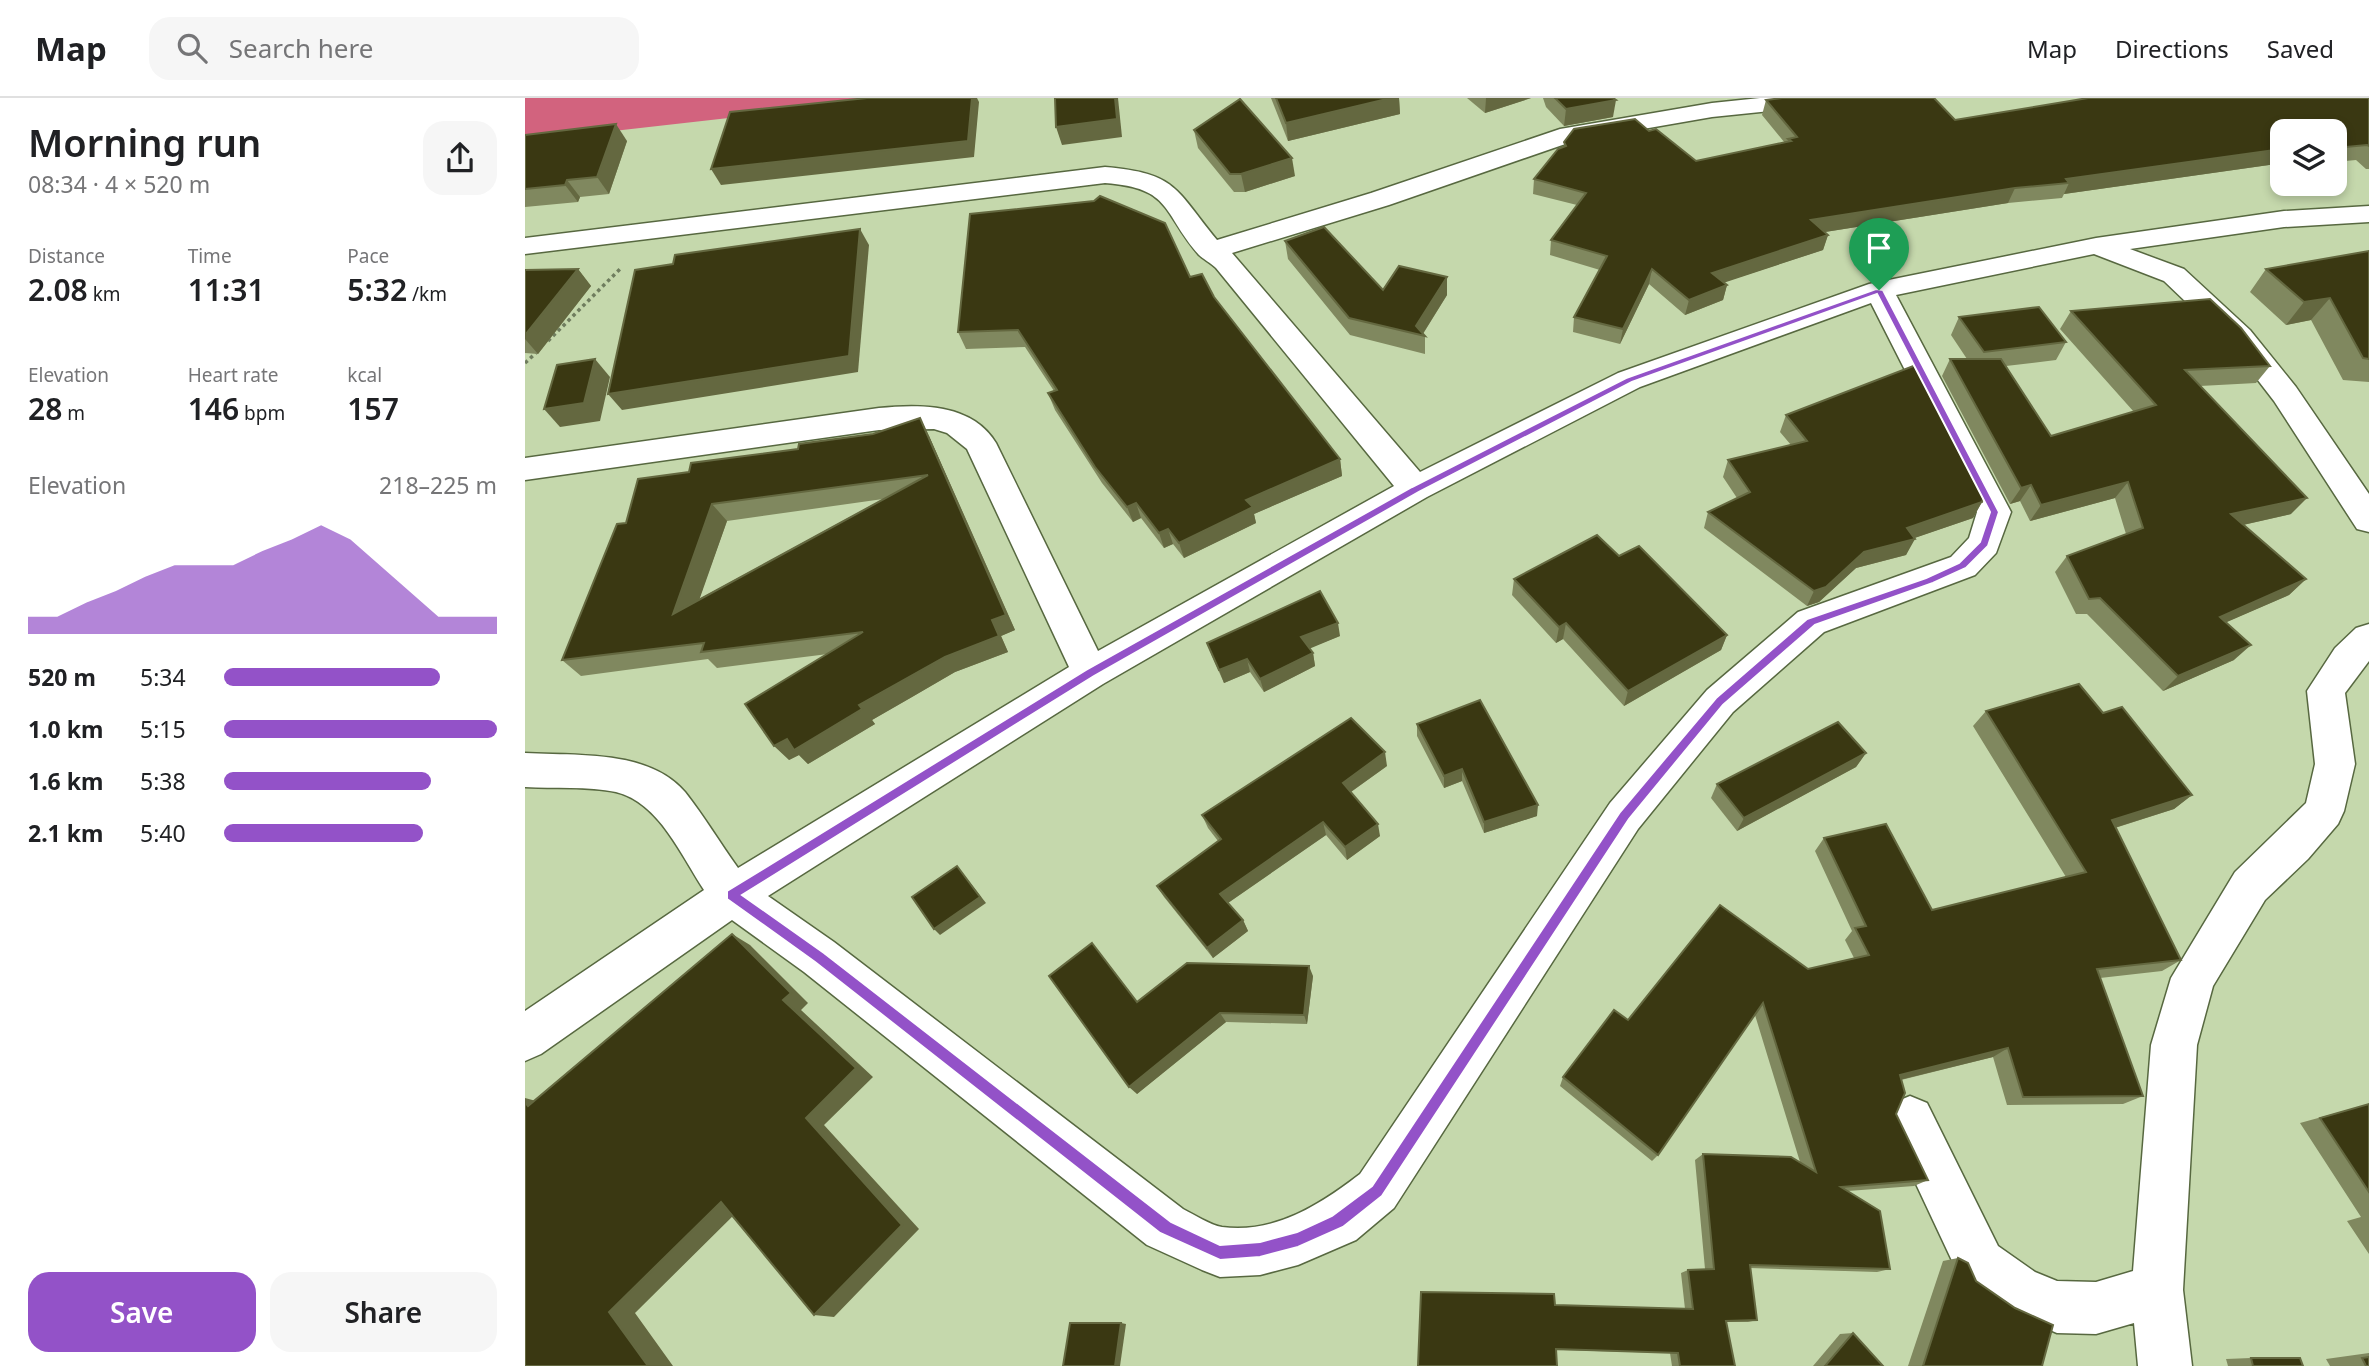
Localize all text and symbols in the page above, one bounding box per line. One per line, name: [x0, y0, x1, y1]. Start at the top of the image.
search box: [149, 17, 639, 80]
text: Map: [35, 26, 107, 71]
icon: search: [173, 29, 211, 67]
text: Search here: [229, 30, 373, 66]
text: Map: [2027, 32, 2077, 65]
text: Directions: [2115, 32, 2229, 65]
text: Saved: [2267, 32, 2334, 65]
text: Morning run: [28, 116, 261, 168]
map controls: [2270, 119, 2347, 196]
button: layers: [2270, 119, 2347, 196]
button: share: [423, 121, 497, 195]
text: 08:34 · 4 × 520 m: [28, 168, 210, 200]
pin: [1849, 218, 1909, 290]
icon: arrive: [1860, 229, 1898, 267]
text: Distance: [28, 243, 105, 269]
text: Time: [188, 243, 232, 269]
text: Pace: [347, 243, 389, 269]
text: 2.08: [28, 269, 88, 310]
text: 11:31: [188, 269, 265, 310]
text: 5:32: [347, 269, 407, 310]
text: km: [88, 281, 121, 307]
text: /km: [407, 281, 447, 307]
text: Elevation: [28, 362, 109, 388]
text: Heart rate: [188, 362, 278, 388]
text: kcal: [347, 362, 382, 388]
text: 28: [28, 388, 62, 429]
text: 146: [188, 388, 239, 429]
text: 157: [347, 388, 399, 429]
text: m: [62, 400, 85, 426]
text: bpm: [239, 400, 285, 426]
text: Elevation: [28, 469, 126, 501]
text: 218–225 m: [379, 469, 497, 501]
text: 520 m: [28, 661, 96, 693]
text: 5:34: [140, 661, 186, 693]
text: 1.0 km: [28, 713, 103, 745]
text: 5:15: [140, 713, 186, 745]
text: 1.6 km: [28, 765, 103, 797]
text: 5:38: [140, 765, 186, 797]
text: 2.1 km: [28, 817, 103, 849]
text: 5:40: [140, 817, 186, 849]
button: Save: [28, 1272, 256, 1352]
button: Share: [270, 1272, 497, 1352]

